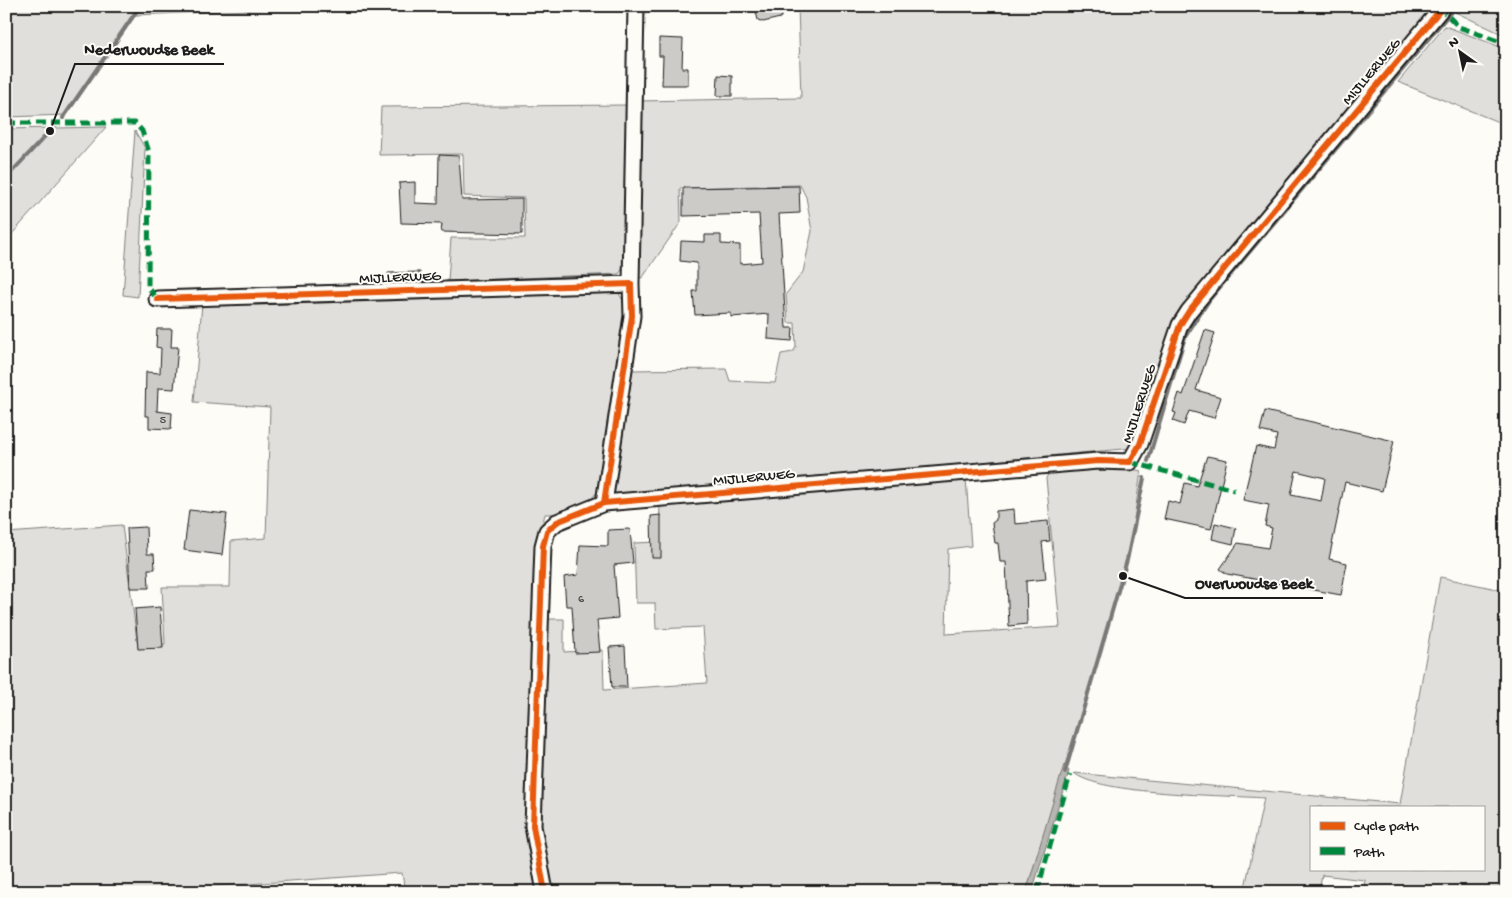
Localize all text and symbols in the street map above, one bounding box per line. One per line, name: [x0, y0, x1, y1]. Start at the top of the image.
north arrow: [1434, 28, 1484, 78]
callout: Nederwoudse Beek: [75, 33, 224, 64]
text: N: [1446, 34, 1463, 53]
street label: MIJLLERWEG: [1339, 35, 1405, 109]
text: Nederwoudse Beek: [84, 42, 216, 61]
street label: MIJLLERWEG: [359, 268, 442, 288]
street label: MIJLLERWEG: [1119, 362, 1161, 446]
house number: 5: [160, 414, 166, 428]
street label: MIJLLERWEG: [713, 465, 796, 491]
callout: Overwoudse Beek: [1185, 567, 1323, 598]
text: Overwoudse Beek: [1195, 576, 1315, 595]
house number: 6: [578, 593, 585, 607]
legend: [1310, 806, 1484, 870]
text: Cycle path: [1354, 818, 1419, 836]
text: Path: [1353, 844, 1385, 862]

